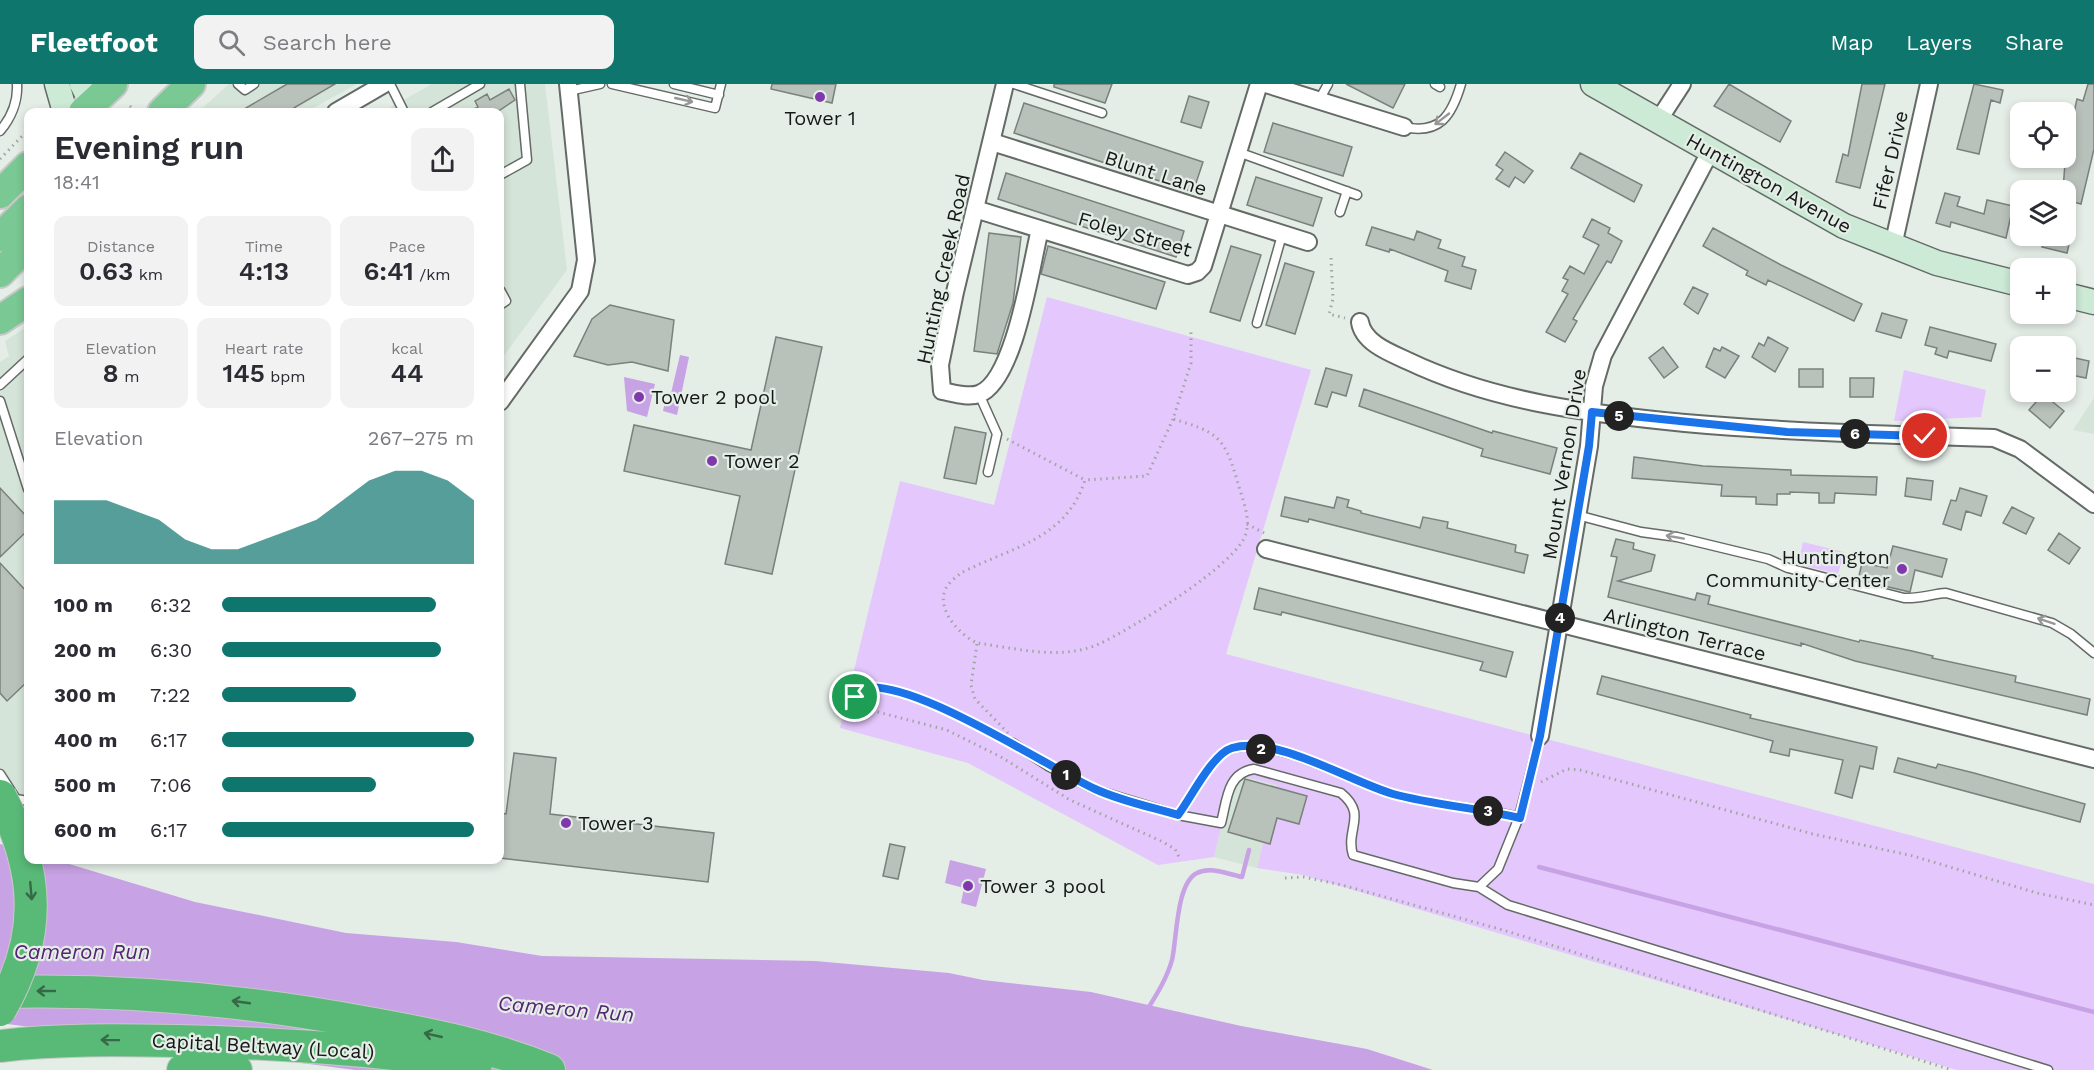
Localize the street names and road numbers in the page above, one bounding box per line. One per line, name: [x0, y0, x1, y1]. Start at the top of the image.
street label: Fifer Drive: [1867, 108, 1913, 212]
street label: Huntington Avenue: [1682, 128, 1856, 238]
street label: Blunt Lane: [1102, 145, 1210, 201]
street label: Hunting Creek Road: [911, 172, 975, 366]
street label: Foley Street: [1075, 206, 1195, 262]
street label: Mount Vernon Drive: [1537, 367, 1591, 561]
street label: Arlington Terrace: [1601, 602, 1769, 666]
street label: Capital Beltway (Local): [151, 1028, 375, 1064]

